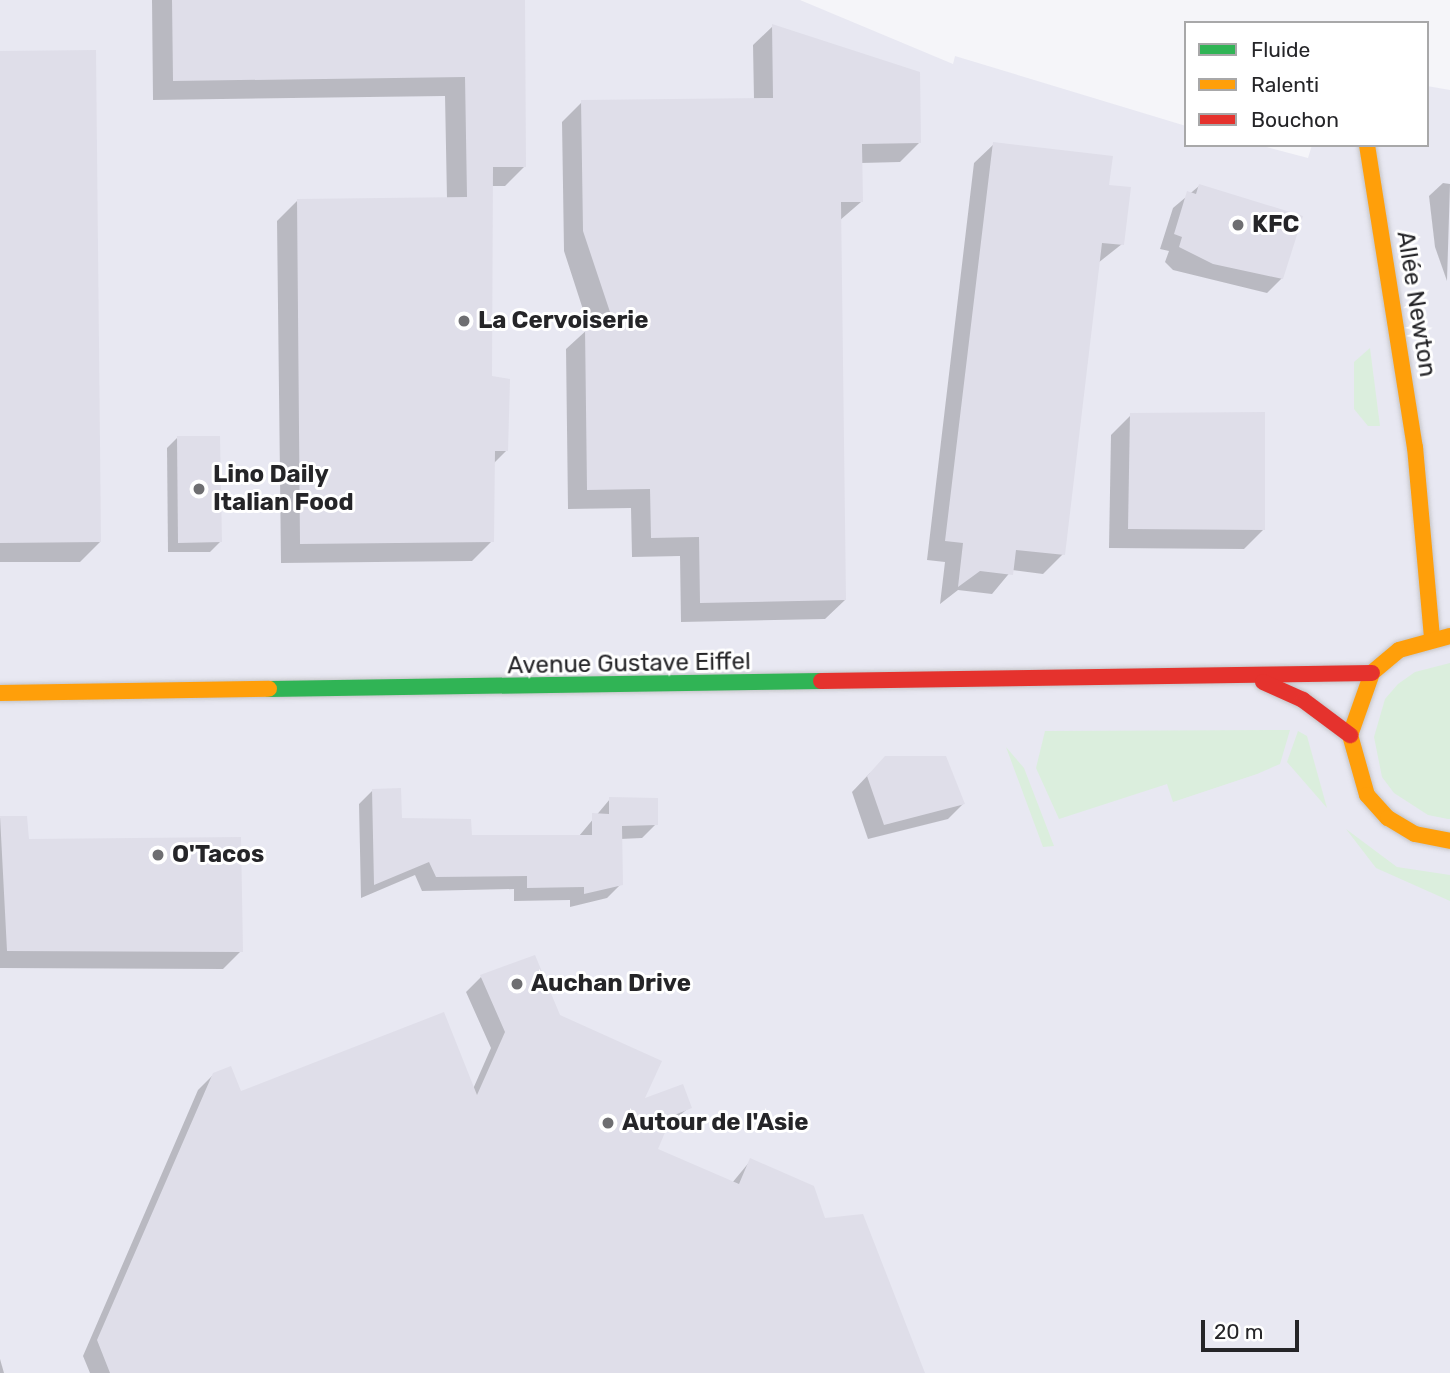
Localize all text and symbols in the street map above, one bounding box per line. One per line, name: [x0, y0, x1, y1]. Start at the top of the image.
legend: [1184, 21, 1429, 147]
text: Fluide: [1251, 37, 1310, 62]
text: Ralenti: [1251, 72, 1319, 97]
text: Bouchon: [1251, 107, 1339, 132]
place label: KFC: [1252, 211, 1299, 239]
marker: KFC: [1230, 217, 1246, 233]
street label: Allée Newton: [1390, 229, 1442, 379]
place label: La Cervoiserie: [478, 307, 648, 335]
marker: La Cervoiserie: [456, 313, 472, 329]
place label: Lino Daily Italian Food: [213, 461, 354, 517]
marker: Lino Daily Italian Food: [191, 481, 207, 497]
street label: Avenue Gustave Eiffel: [507, 647, 751, 681]
place label: O'Tacos: [172, 841, 264, 869]
marker: O'Tacos: [150, 847, 166, 863]
place label: Auchan Drive: [531, 970, 691, 998]
marker: Auchan Drive: [509, 976, 525, 992]
place label: Autour de l'Asie: [622, 1109, 809, 1137]
marker: Autour de l'Asie: [600, 1115, 616, 1131]
scale bar: [1205, 1306, 1303, 1350]
text: 20 m: [1214, 1319, 1263, 1344]

